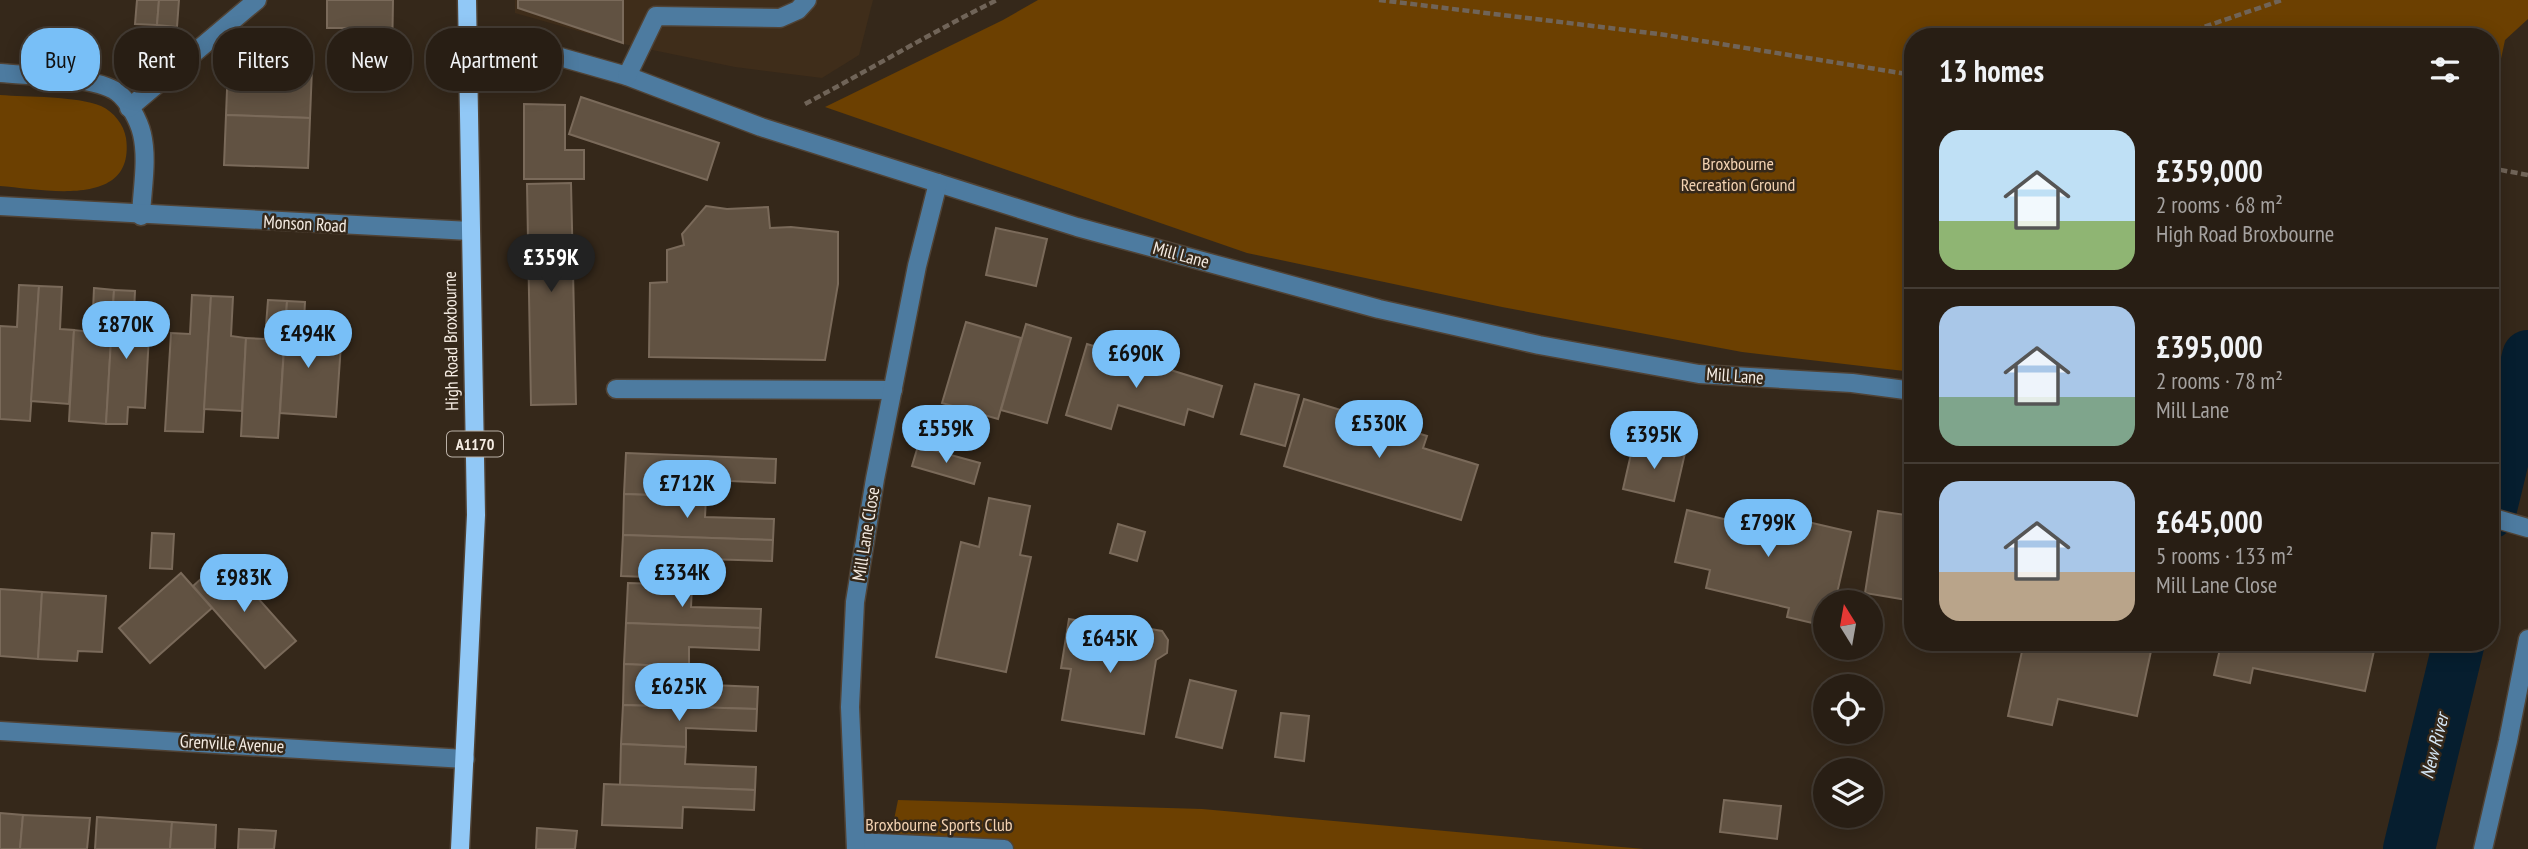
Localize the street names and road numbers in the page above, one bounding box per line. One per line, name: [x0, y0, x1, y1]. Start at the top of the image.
street label: Monson Road: [263, 210, 347, 237]
street label: Mill Lane: [1150, 236, 1212, 273]
street label: High Road Broxbourne: [438, 271, 463, 411]
street label: Mill Lane: [1706, 362, 1764, 389]
road number: A1170: [447, 432, 503, 457]
street label: Mill Lane Close: [847, 485, 884, 583]
street label: Grenville Avenue: [179, 729, 285, 758]

